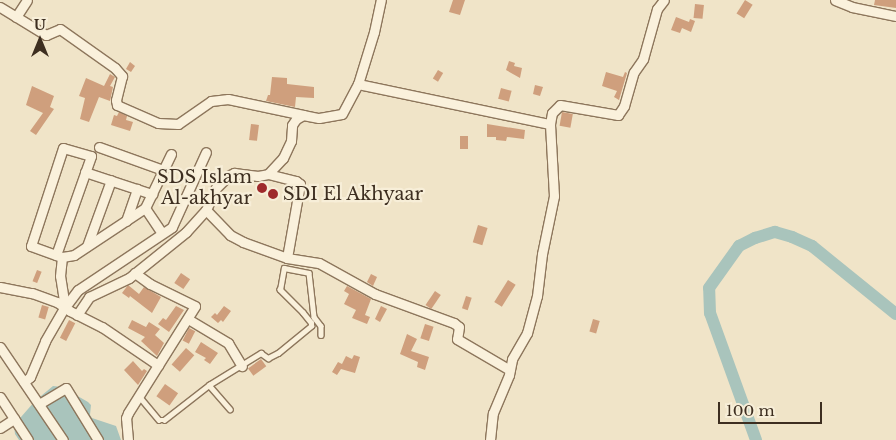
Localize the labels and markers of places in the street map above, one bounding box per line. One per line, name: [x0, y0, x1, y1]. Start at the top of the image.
place label: SDS Islam Al-akhyar: [157, 167, 252, 210]
marker: SDS Islam Al-akhyar: [256, 182, 268, 194]
place label: SDI El Akhyaar: [283, 183, 424, 205]
marker: SDI El Akhyaar: [267, 188, 279, 200]

